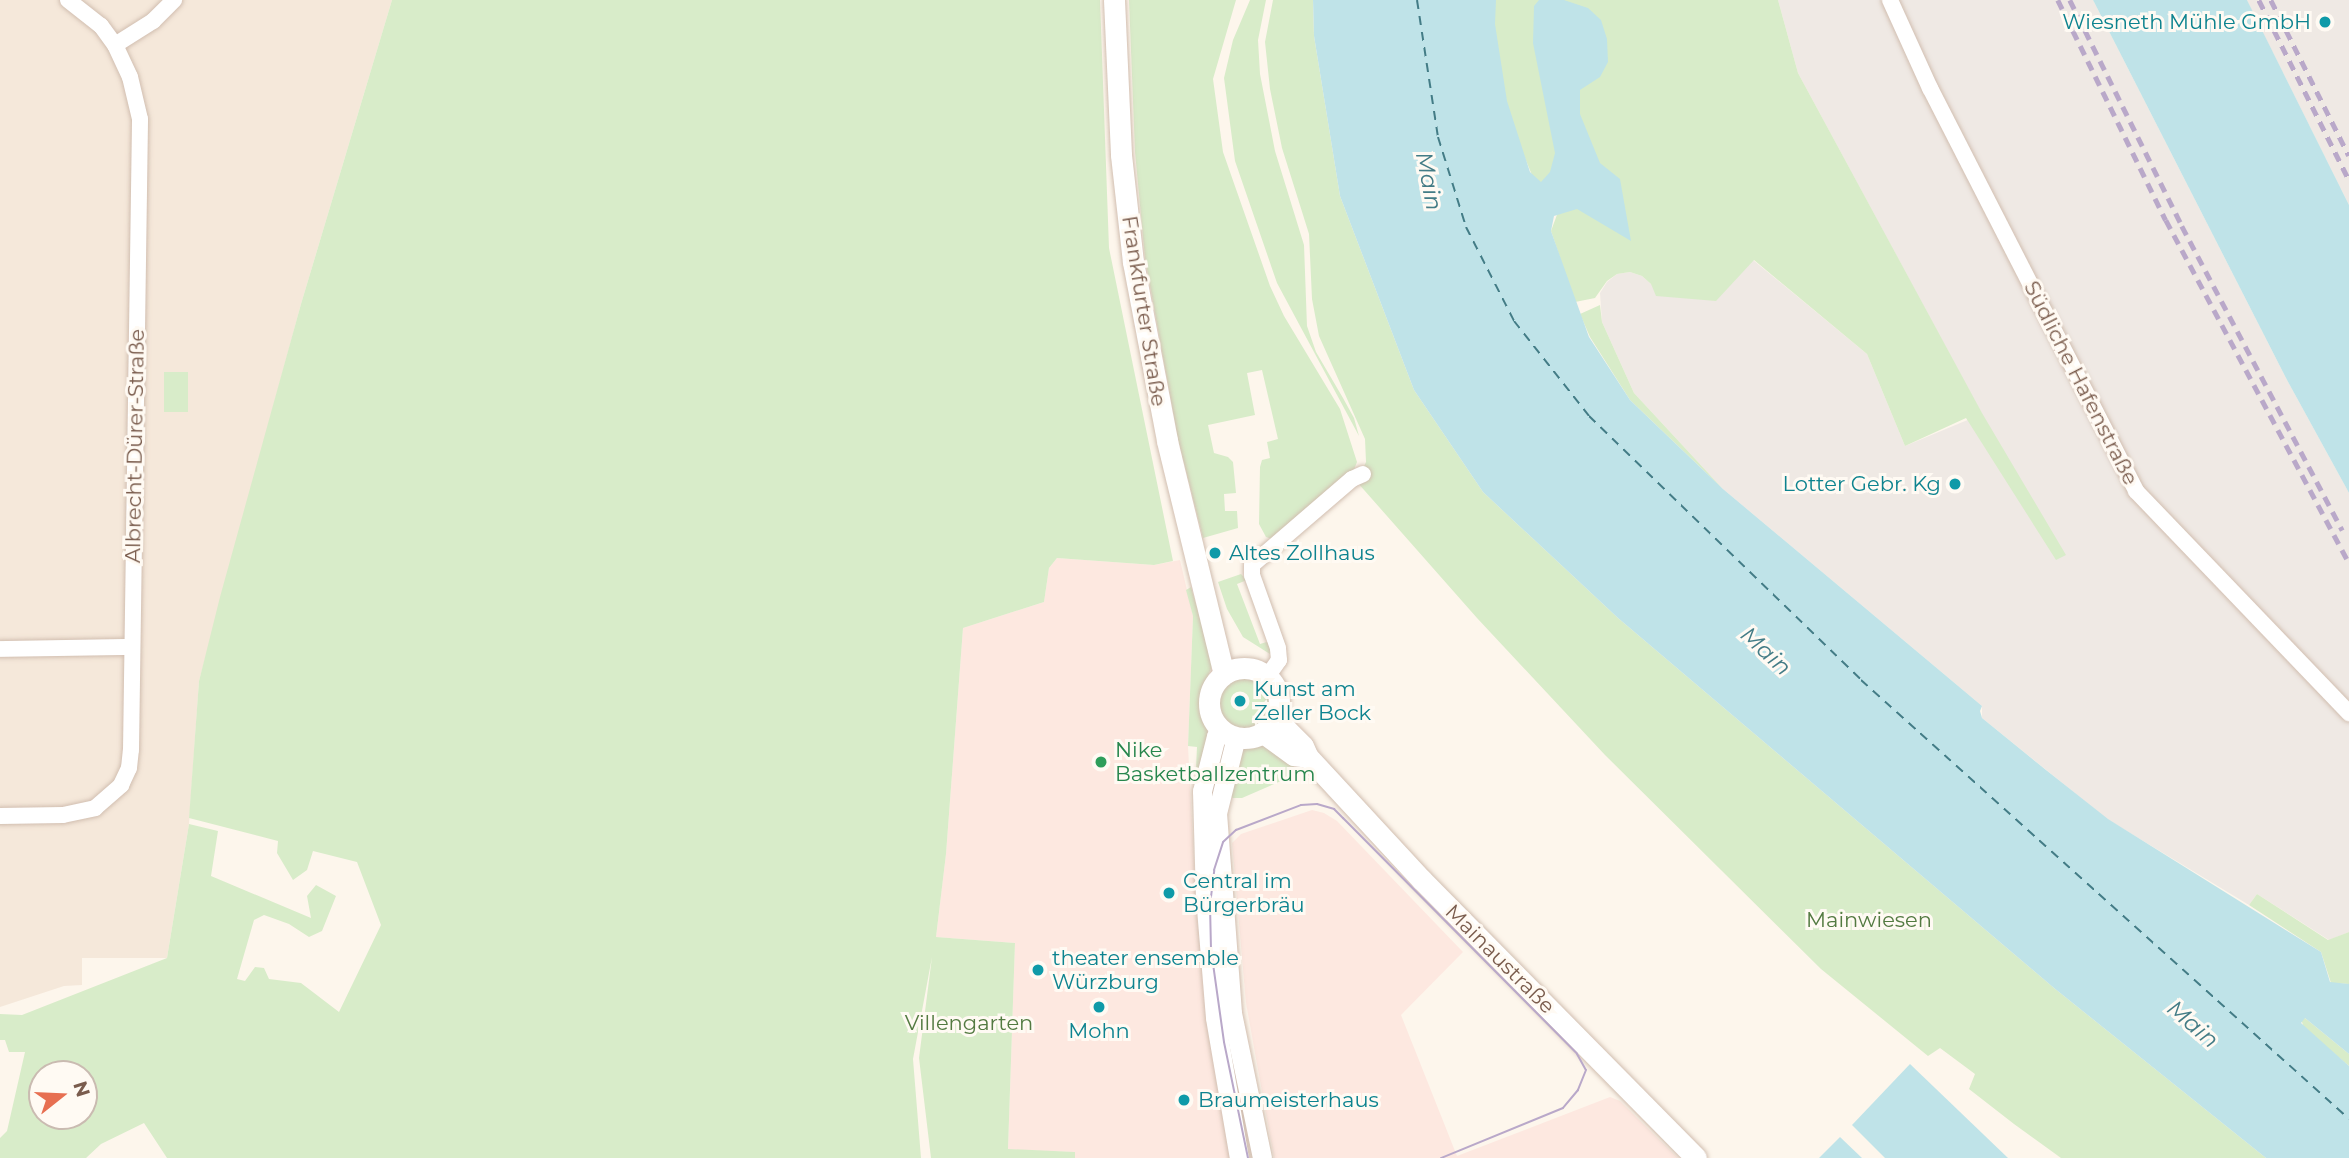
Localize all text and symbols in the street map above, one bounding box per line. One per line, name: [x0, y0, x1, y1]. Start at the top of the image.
place label: Wiesneth Mühle GmbH: [2062, 9, 2311, 35]
marker: Wiesneth Mühle GmbH: [2317, 14, 2333, 30]
water label: Main: [1410, 149, 1448, 213]
street label: Frankfurter Straße: [1116, 214, 1172, 408]
street label: Südliche Hafenstraße: [2019, 277, 2143, 489]
street label: Albrecht-Dürer-Straße: [120, 329, 150, 563]
place label: Lotter Gebr. Kg: [1783, 471, 1941, 497]
marker: Lotter Gebr. Kg: [1947, 476, 1963, 492]
place label: Altes Zollhaus: [1229, 540, 1375, 566]
marker: Altes Zollhaus: [1207, 545, 1223, 561]
water label: Main: [1735, 621, 1797, 681]
place label: Kunst am Zeller Bock: [1254, 676, 1371, 726]
marker: Kunst am Zeller Bock: [1232, 693, 1248, 709]
place label: Nike Basketballzentrum: [1115, 737, 1315, 787]
marker: Nike Basketballzentrum: [1093, 754, 1109, 770]
place label: Central im Bürgerbräu: [1183, 868, 1305, 918]
marker: Central im Bürgerbräu: [1161, 885, 1177, 901]
street label: Mainaustraße: [1440, 899, 1560, 1019]
park label: Mainwiesen: [1806, 907, 1932, 933]
place label: theater ensemble Würzburg: [1052, 945, 1239, 995]
marker: theater ensemble Würzburg: [1030, 962, 1046, 978]
water label: Main: [2162, 994, 2224, 1054]
marker: Mohn: [1091, 999, 1107, 1015]
park label: Villengarten: [905, 1010, 1033, 1036]
place label: Mohn: [1068, 1018, 1130, 1044]
north arrow: [28, 1060, 98, 1130]
text: N: [68, 1078, 95, 1100]
place label: Braumeisterhaus: [1198, 1087, 1379, 1113]
marker: Braumeisterhaus: [1176, 1092, 1192, 1108]

